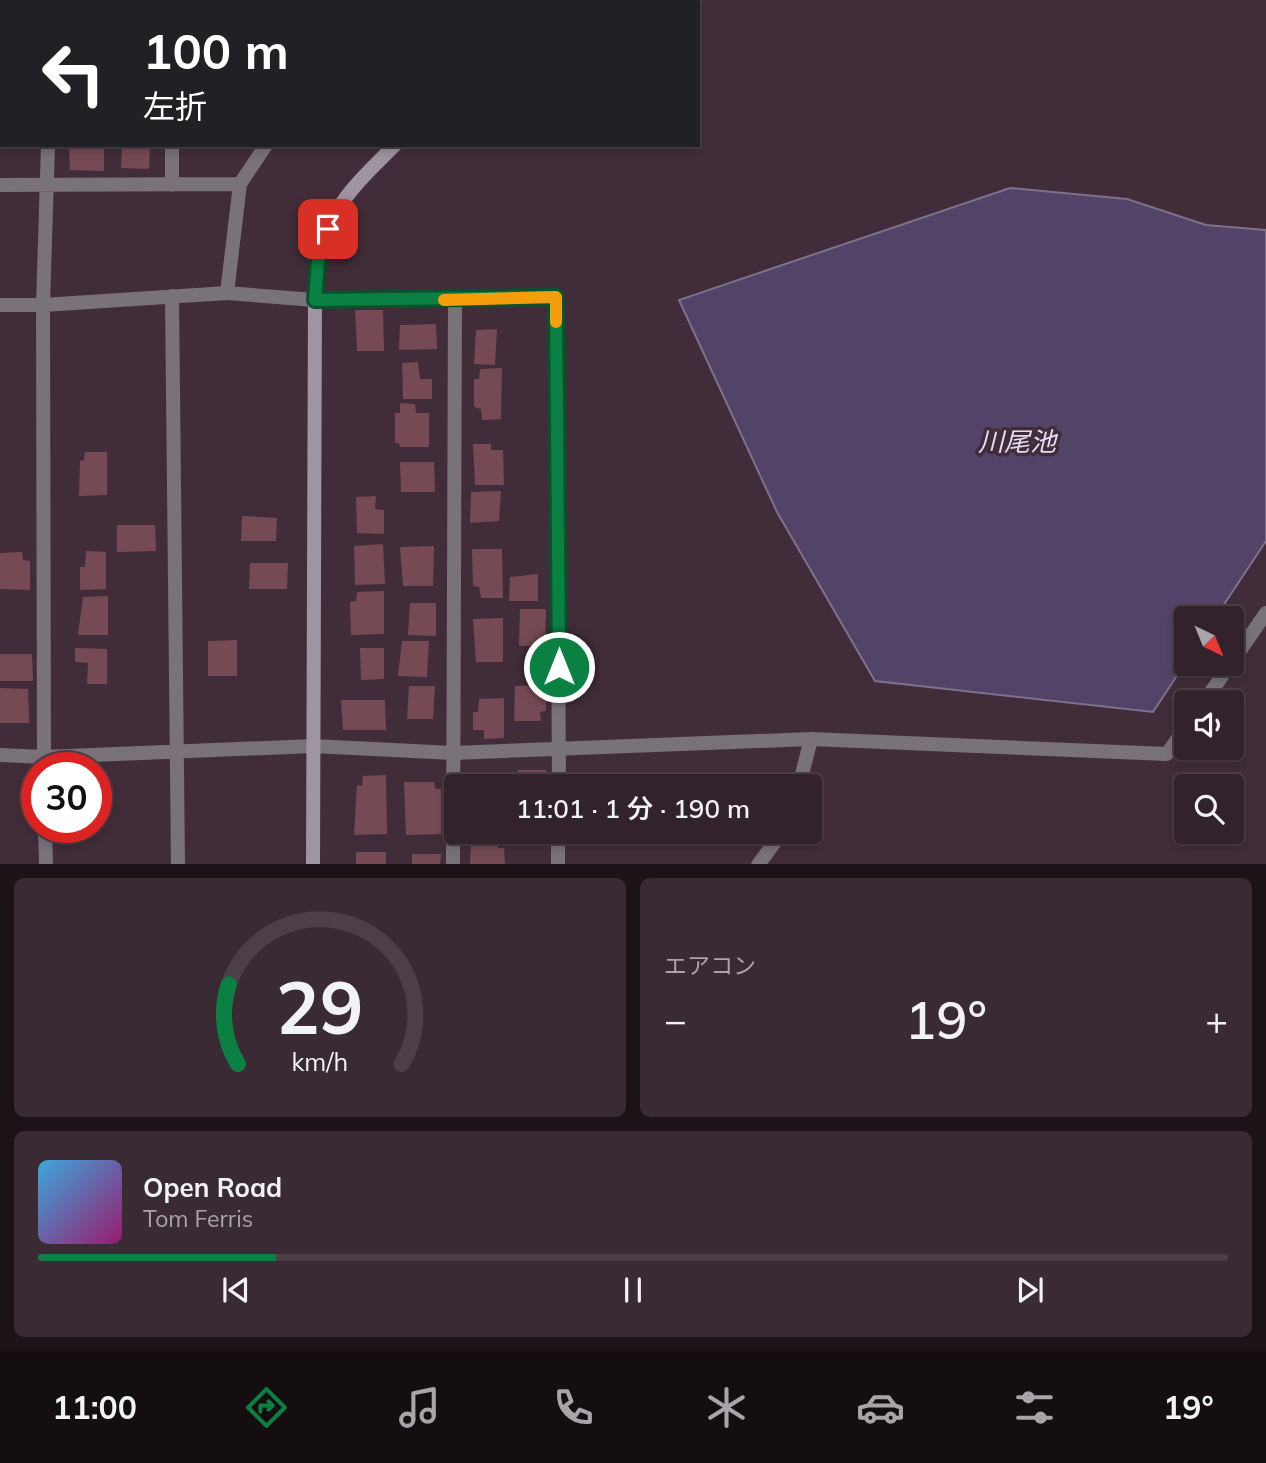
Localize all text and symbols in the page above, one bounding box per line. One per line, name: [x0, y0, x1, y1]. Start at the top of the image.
text: 100 m: [143, 20, 289, 81]
icon: left: [28, 28, 119, 119]
text: 左折: [143, 86, 207, 126]
pin: [298, 199, 358, 259]
icon: arrive: [309, 210, 347, 248]
water label: 川尾池: [978, 425, 1059, 458]
north arrow: [1174, 606, 1244, 676]
map controls: [1174, 606, 1244, 844]
position arrow: [522, 630, 596, 704]
button: sound: [1174, 690, 1244, 760]
speed limit sign: 30: [21, 752, 112, 843]
button: search: [1174, 774, 1244, 844]
text: 11:01 · 1 分 · 190 m: [516, 792, 750, 825]
text: エアコン: [664, 951, 756, 980]
text: 29: [276, 961, 364, 1052]
text: 19°: [905, 987, 987, 1052]
text: −: [664, 996, 687, 1044]
text: +: [1205, 996, 1228, 1044]
text: km/h: [292, 1045, 348, 1076]
text: Open Road: [143, 1171, 282, 1204]
text: Tom Ferris: [143, 1204, 253, 1233]
icon: previous: [217, 1271, 255, 1309]
icon: pause: [614, 1271, 652, 1309]
icon: next: [1011, 1271, 1049, 1309]
icon: directions: [242, 1383, 291, 1432]
icon: music: [395, 1383, 444, 1432]
icon: phone: [549, 1383, 598, 1432]
icon: climate: [702, 1383, 751, 1432]
icon: car: [856, 1383, 905, 1432]
icon: filters: [1010, 1383, 1059, 1432]
text: 11:00: [52, 1387, 137, 1427]
text: 19°: [1163, 1387, 1214, 1427]

